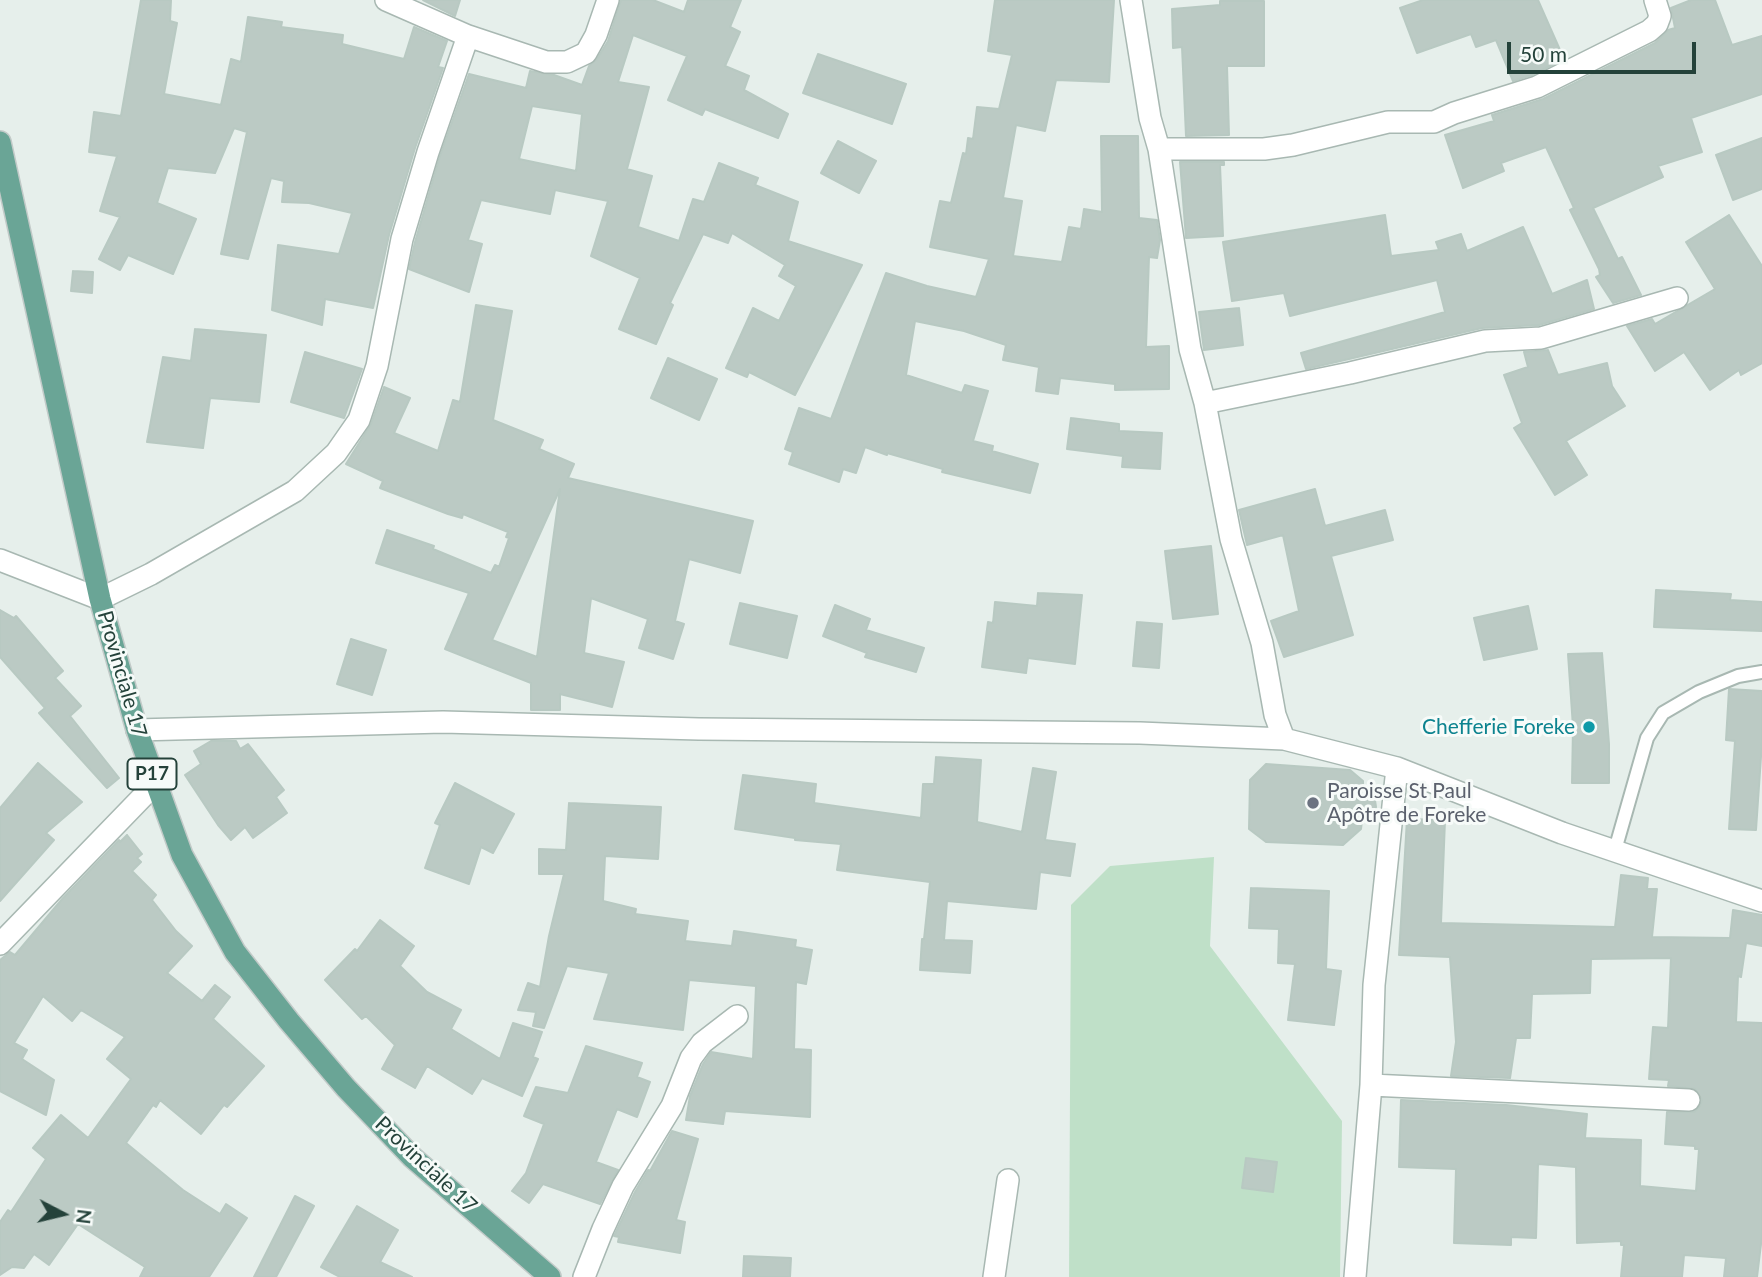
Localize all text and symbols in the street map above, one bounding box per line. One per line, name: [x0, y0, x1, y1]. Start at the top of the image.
scale bar: [1510, 28, 1699, 72]
text: 50 m: [1520, 41, 1567, 66]
street label: Provinciale 17: [92, 608, 152, 740]
place label: Chefferie Foreke: [1422, 714, 1575, 740]
marker: Chefferie Foreke: [1581, 719, 1597, 735]
road number: P17: [128, 758, 176, 790]
place label: Paroisse St Paul Apôtre de Foreke: [1327, 778, 1486, 828]
marker: Paroisse St Paul Apôtre de Foreke: [1305, 795, 1321, 811]
street label: Provinciale 17: [370, 1111, 482, 1219]
north arrow: [28, 1179, 98, 1249]
text: N: [72, 1208, 97, 1225]

